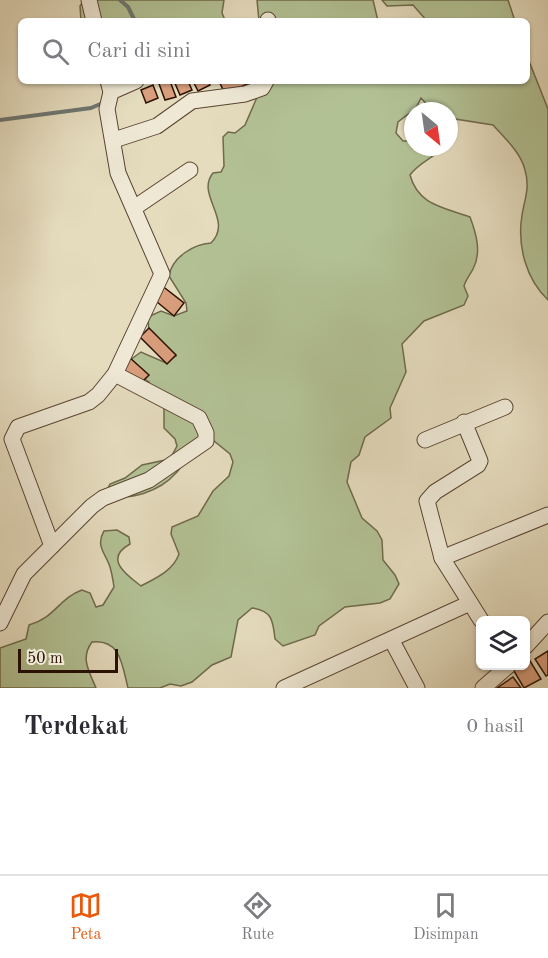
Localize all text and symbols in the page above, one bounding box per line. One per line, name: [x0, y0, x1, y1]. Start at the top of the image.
search box: [18, 18, 530, 84]
icon: search: [39, 35, 72, 68]
text: Cari di sini: [87, 40, 191, 62]
north arrow: [404, 102, 458, 156]
map controls: [476, 616, 530, 670]
button: layers: [476, 616, 530, 670]
scale bar: [18, 646, 118, 674]
text: 50 m: [27, 651, 63, 667]
text: Terdekat: [24, 714, 128, 740]
text: 0 hasil: [467, 717, 524, 737]
tab: Peta: [69, 889, 102, 945]
tab: Rute: [241, 889, 274, 945]
tab: Disimpan: [413, 889, 479, 945]

